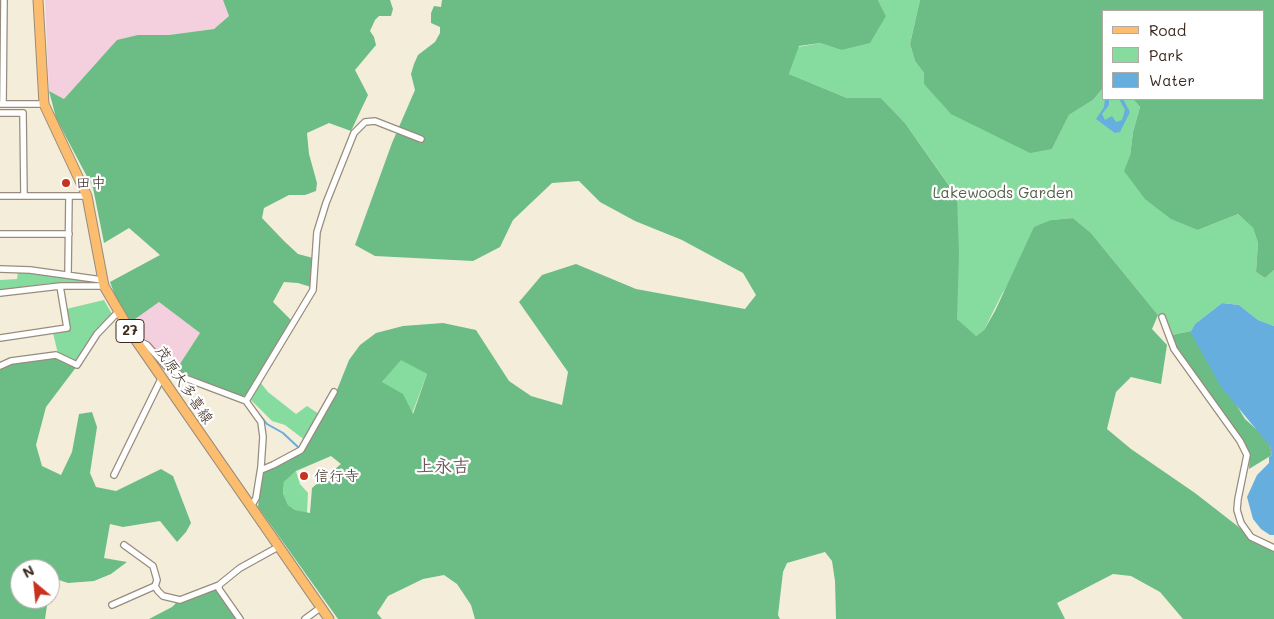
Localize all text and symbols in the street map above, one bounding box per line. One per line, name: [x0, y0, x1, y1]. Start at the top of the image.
legend: [1102, 10, 1264, 100]
text: Road: [1149, 20, 1186, 40]
text: Park: [1149, 45, 1183, 65]
text: Water: [1149, 70, 1195, 90]
place label: 田中: [76, 174, 106, 192]
marker: 田中: [60, 177, 72, 189]
park label: Lakewoods Garden: [933, 184, 1073, 202]
road number: 27: [116, 320, 144, 342]
street label: 茂原大多喜線: [151, 343, 217, 427]
district label: 上永吉: [416, 455, 470, 477]
place label: 信行寺: [314, 467, 359, 485]
marker: 信行寺: [298, 470, 310, 482]
north arrow: [10, 559, 60, 609]
text: N: [19, 560, 37, 582]

